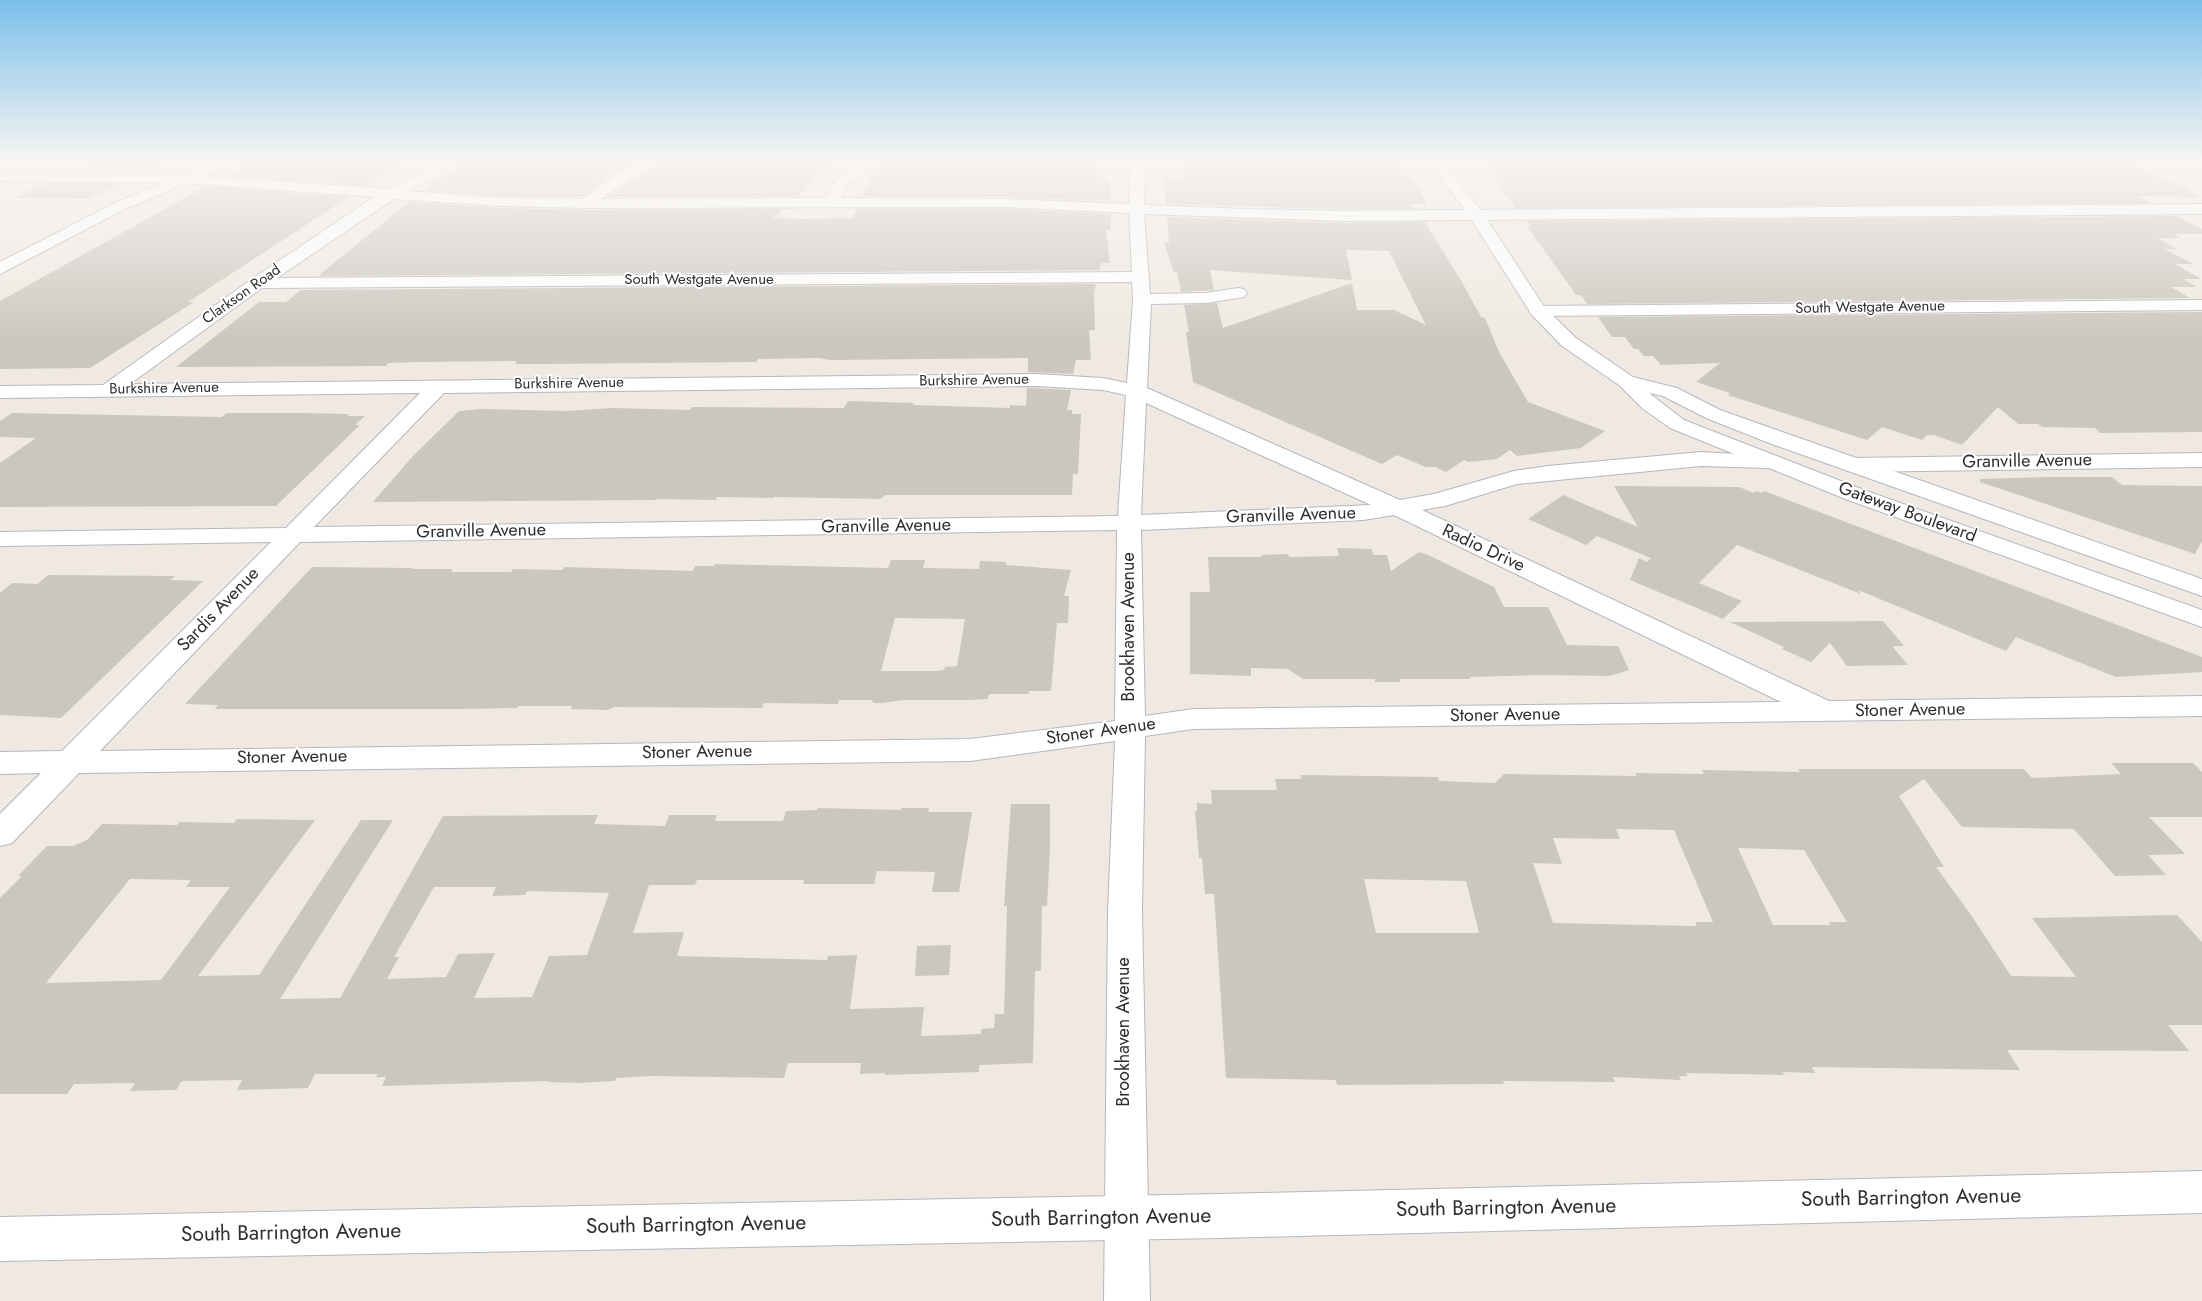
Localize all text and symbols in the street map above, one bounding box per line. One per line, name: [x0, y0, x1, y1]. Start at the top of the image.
street label: Clarkson Road: [199, 261, 285, 329]
street label: South Westgate Avenue: [624, 271, 774, 289]
street label: South Westgate Avenue: [1795, 298, 1945, 318]
street label: Burkshire Avenue: [919, 371, 1029, 391]
street label: Burkshire Avenue: [514, 374, 624, 394]
street label: Burkshire Avenue: [109, 379, 219, 399]
street label: Granville Avenue: [1962, 450, 2092, 474]
street label: Gateway Boulevard: [1835, 478, 1979, 548]
street label: Granville Avenue: [1226, 503, 1356, 529]
street label: Granville Avenue: [821, 515, 951, 539]
street label: Granville Avenue: [416, 520, 546, 544]
street label: Radio Drive: [1438, 520, 1528, 578]
street label: Brookhaven Avenue: [1119, 552, 1141, 702]
street label: Sardis Avenue: [174, 564, 264, 656]
street label: Stoner Avenue: [1855, 699, 1965, 723]
street label: Stoner Avenue: [1450, 704, 1560, 728]
street label: Stoner Avenue: [1045, 714, 1157, 750]
street label: Stoner Avenue: [642, 741, 752, 765]
street label: Stoner Avenue: [237, 746, 347, 770]
street label: Brookhaven Avenue: [1114, 957, 1136, 1107]
street label: South Barrington Avenue: [1801, 1184, 2021, 1214]
street label: South Barrington Avenue: [1396, 1194, 1616, 1224]
street label: South Barrington Avenue: [991, 1204, 1211, 1234]
street label: South Barrington Avenue: [586, 1211, 806, 1241]
street label: South Barrington Avenue: [181, 1219, 401, 1249]

